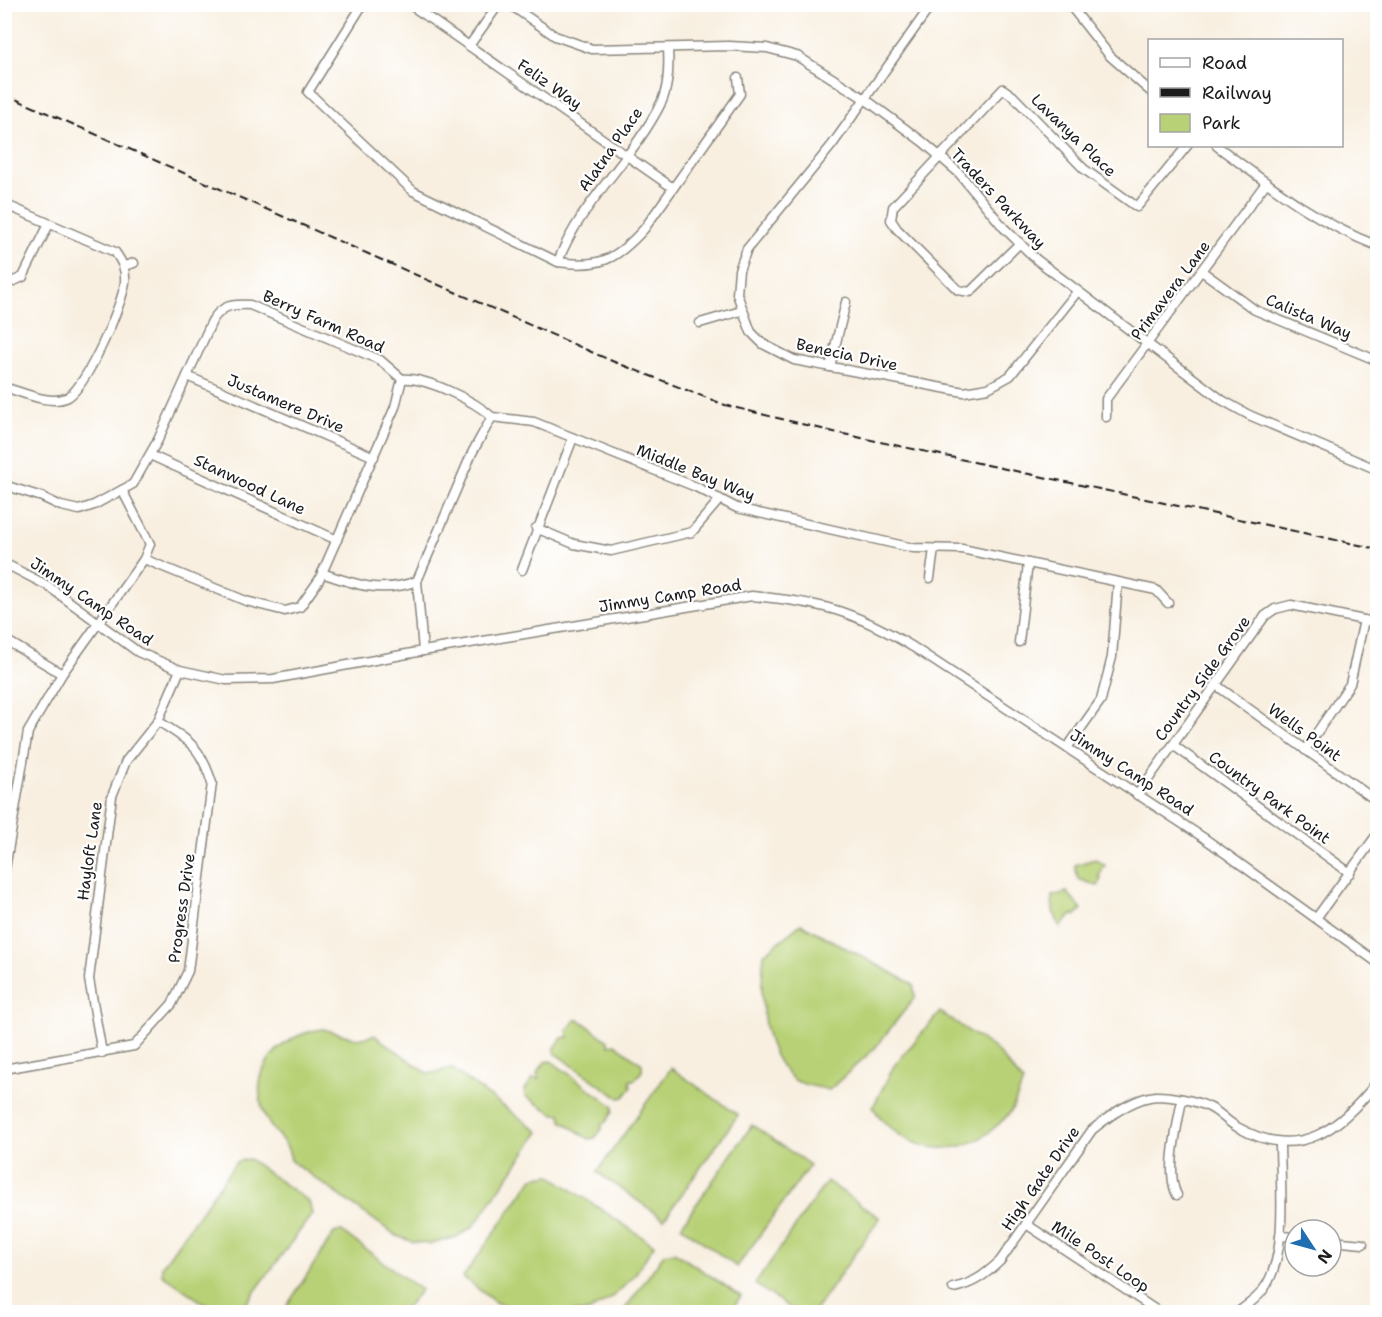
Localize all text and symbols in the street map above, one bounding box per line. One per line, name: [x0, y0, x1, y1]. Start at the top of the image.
legend: [1148, 39, 1343, 147]
text: Road: [1202, 51, 1247, 75]
street label: Feliz Way: [513, 54, 586, 114]
text: Railway: [1202, 81, 1272, 105]
street label: Lavanya Place: [1026, 89, 1121, 181]
street label: Alatna Place: [573, 103, 647, 196]
text: Park: [1202, 111, 1241, 135]
street label: Traders Parkway: [946, 143, 1051, 253]
street label: Primavera Lane: [1126, 236, 1215, 344]
street label: Berry Farm Road: [260, 285, 388, 358]
street label: Calista Way: [1263, 289, 1355, 344]
street label: Benecia Drive: [794, 333, 900, 376]
street label: Justamere Drive: [224, 369, 348, 438]
street label: Middle Bay Way: [633, 439, 758, 506]
street label: Stanwood Lane: [191, 449, 309, 520]
street label: Jimmy Camp Road: [26, 552, 157, 650]
street label: Jimmy Camp Road: [597, 574, 743, 617]
street label: Country Side Grove: [1150, 611, 1255, 745]
street label: Wells Point: [1264, 699, 1346, 766]
street label: Jimmy Camp Road: [1066, 724, 1198, 820]
street label: Country Park Point: [1205, 746, 1335, 849]
street label: Hayloft Lane: [72, 800, 107, 902]
street label: Progress Drive: [163, 852, 200, 964]
street label: High Gate Drive: [996, 1122, 1084, 1235]
street label: Mile Post Loop: [1048, 1216, 1154, 1297]
north arrow: [1283, 1218, 1343, 1278]
text: N: [1313, 1245, 1337, 1268]

